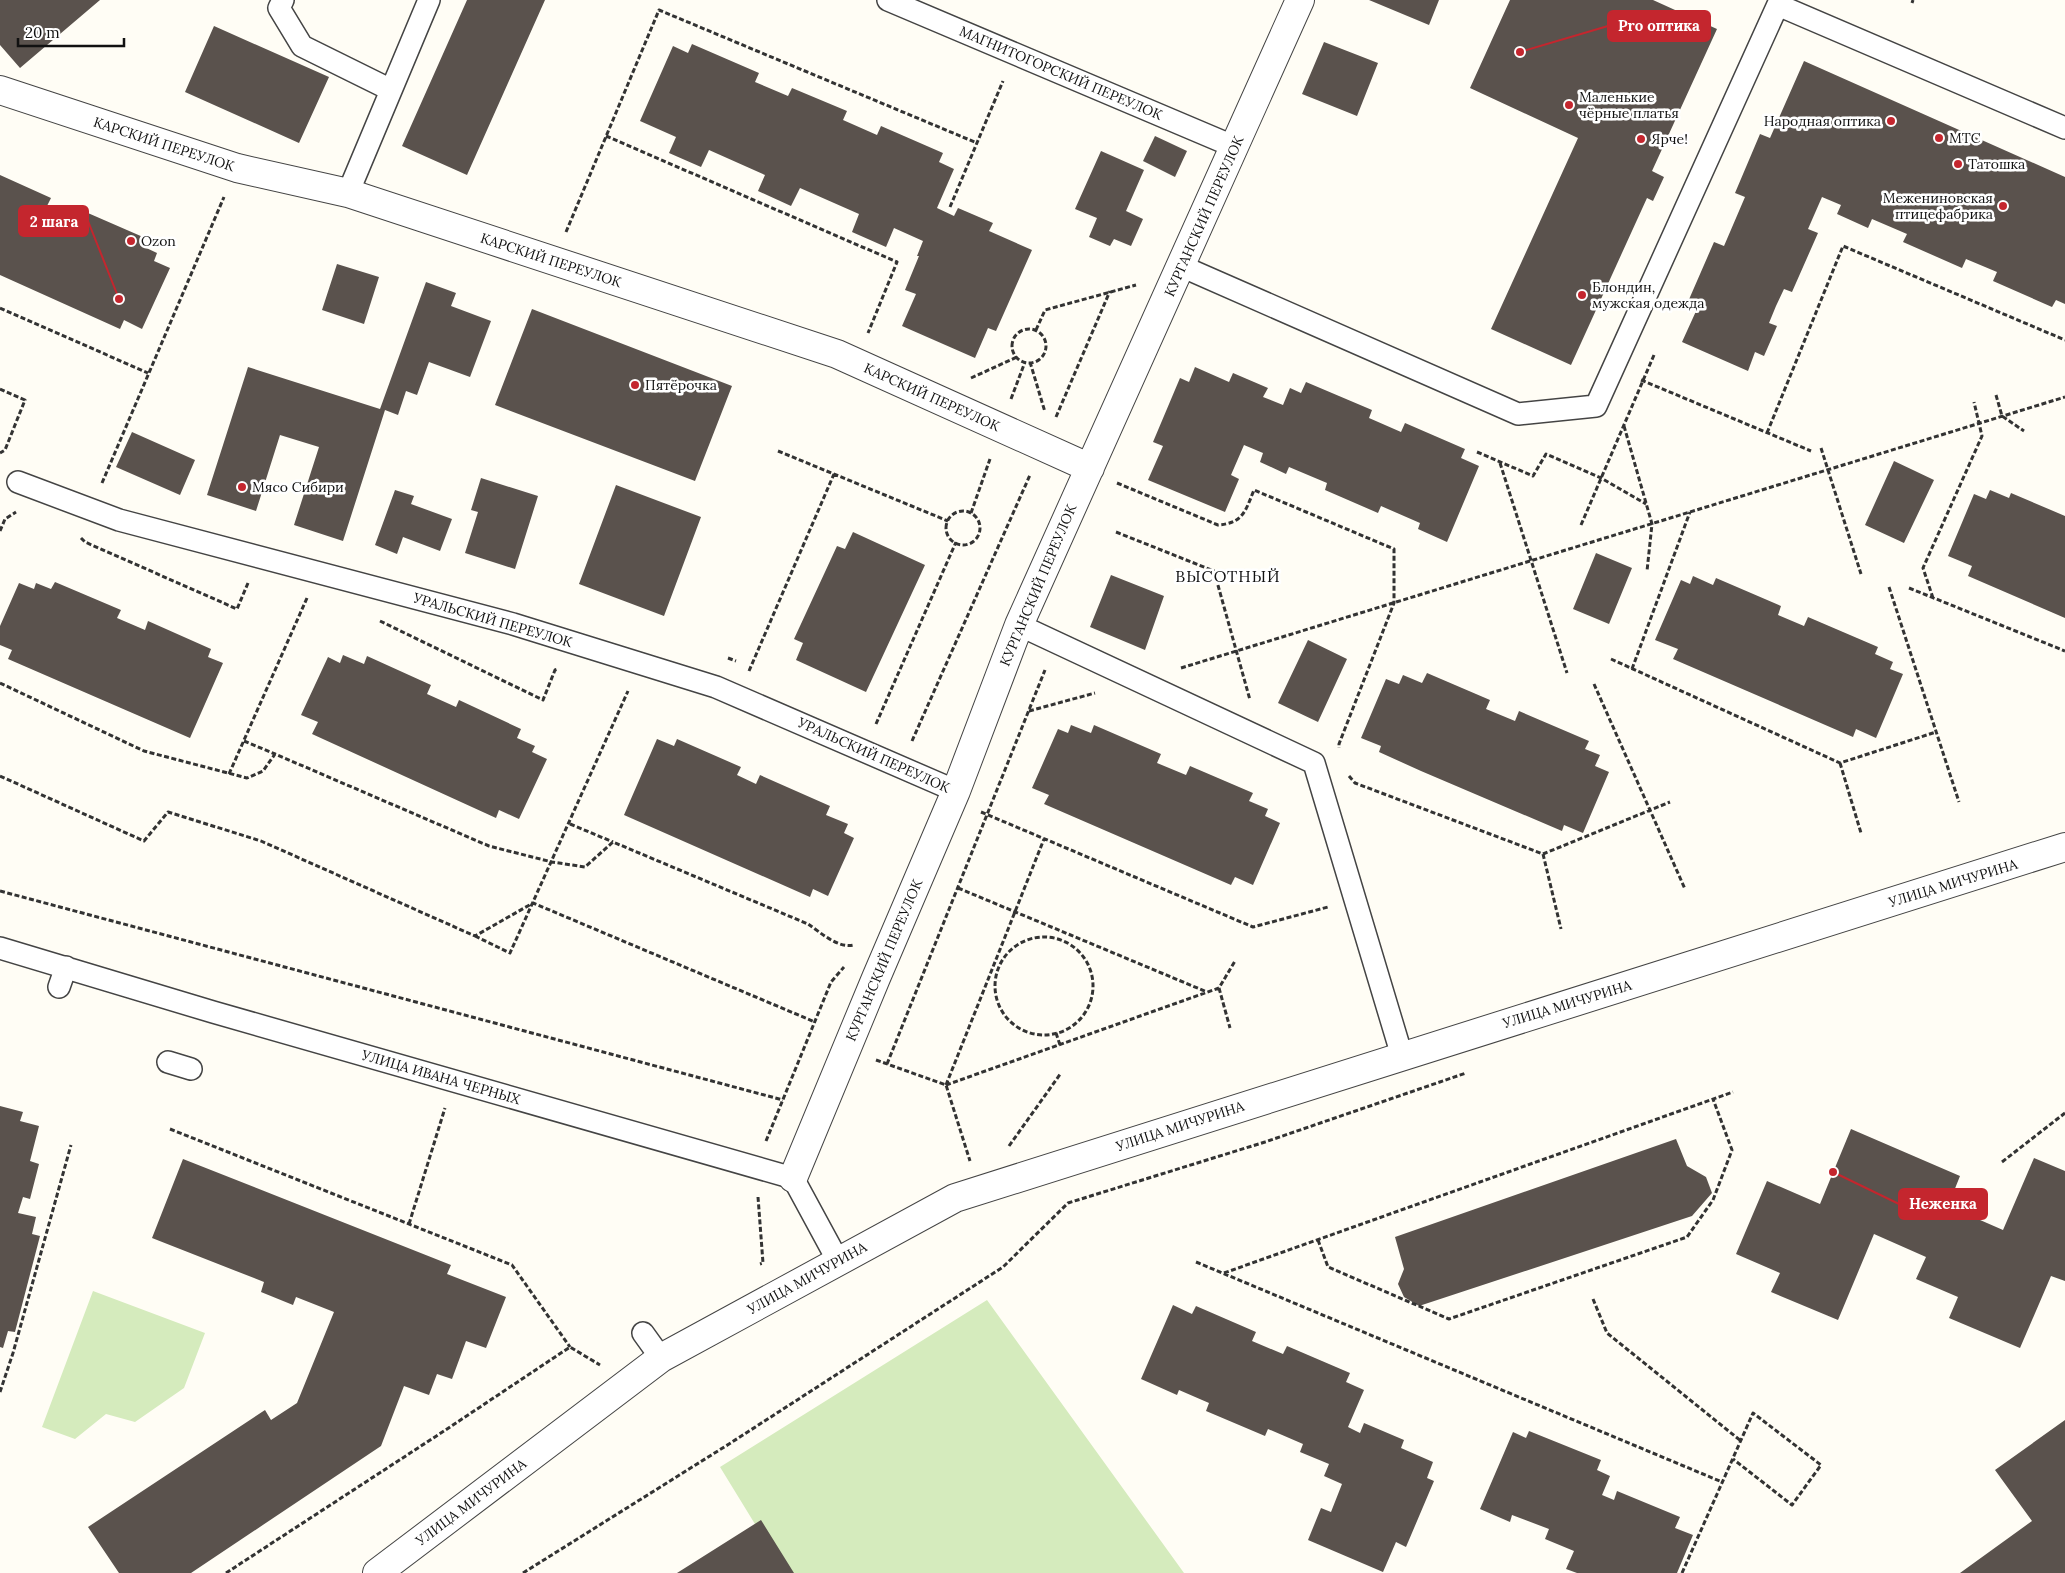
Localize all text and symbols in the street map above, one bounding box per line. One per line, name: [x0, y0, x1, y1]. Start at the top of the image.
callout: Pro оптика: [1608, 11, 1710, 41]
scale bar: [18, 15, 124, 47]
text: Pro оптика: [1618, 16, 1700, 35]
street label: МАГНИТОГОРСКИЙ ПЕРЕУЛОК: [957, 22, 1166, 124]
text: 20 m: [25, 23, 60, 42]
place label: Маленькие чёрные платья: [1579, 88, 1679, 122]
marker: Маленькие чёрные платья: [1563, 99, 1575, 111]
place label: Народная оптика: [1764, 112, 1881, 130]
street label: КАРСКИЙ ПЕРЕУЛОК: [91, 113, 237, 175]
marker: Народная оптика: [1885, 115, 1897, 127]
place label: МТС: [1949, 129, 1981, 147]
place label: Ярче!: [1651, 130, 1688, 148]
street label: КУРГАНСКИЙ ПЕРЕУЛОК: [1160, 132, 1248, 299]
marker: МТС: [1933, 132, 1945, 144]
marker: Ярче!: [1635, 133, 1647, 145]
place label: Татошка: [1968, 155, 2025, 173]
marker: Татошка: [1952, 158, 1964, 170]
place label: Межениновская птицефабрика: [1883, 189, 1993, 223]
marker: Межениновская птицефабрика: [1997, 200, 2009, 212]
callout: 2 шага: [19, 206, 88, 236]
text: 2 шага: [30, 212, 78, 231]
street label: КАРСКИЙ ПЕРЕУЛОК: [478, 229, 624, 291]
place label: Ozon: [141, 232, 176, 250]
marker: Ozon: [125, 235, 137, 247]
place label: Блондин, мужская одежда: [1592, 278, 1704, 312]
marker: Блондин, мужская одежда: [1576, 289, 1588, 301]
street label: КАРСКИЙ ПЕРЕУЛОК: [861, 359, 1003, 435]
place label: Пятёрочка: [645, 376, 717, 394]
marker: Пятёрочка: [629, 379, 641, 391]
place label: Мясо Сибири: [252, 478, 344, 496]
marker: Мясо Сибири: [236, 481, 248, 493]
street label: КУРГАНСКИЙ ПЕРЕУЛОК: [996, 501, 1081, 669]
district label: ВЫСОТНЫЙ: [1175, 566, 1281, 586]
street label: УРАЛЬСКИЙ ПЕРЕУЛОК: [410, 588, 575, 651]
street label: УРАЛЬСКИЙ ПЕРЕУЛОК: [794, 713, 953, 797]
street label: УЛИЦА МИЧУРИНА: [1885, 855, 2020, 911]
street label: КУРГАНСКИЙ ПЕРЕУЛОК: [842, 876, 927, 1044]
street label: УЛИЦА МИЧУРИНА: [1499, 976, 1634, 1032]
street label: УЛИЦА ИВАНА ЧЕРНЫХ: [359, 1045, 523, 1108]
street label: УЛИЦА МИЧУРИНА: [1113, 1097, 1247, 1156]
callout: Неженка: [1899, 1189, 1987, 1219]
text: Неженка: [1909, 1194, 1977, 1213]
street label: УЛИЦА МИЧУРИНА: [743, 1238, 870, 1319]
street label: УЛИЦА МИЧУРИНА: [411, 1454, 530, 1550]

